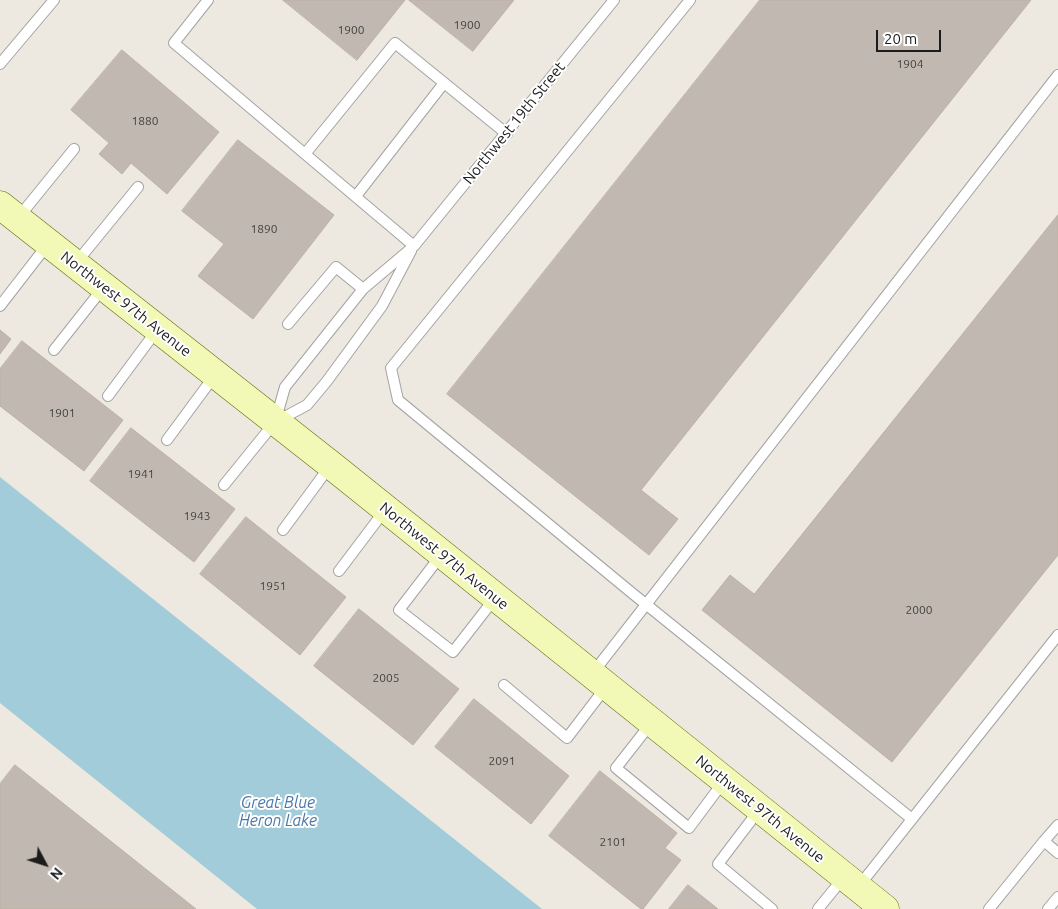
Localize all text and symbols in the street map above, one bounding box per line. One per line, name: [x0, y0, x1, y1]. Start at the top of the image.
house number: 1900: [453, 18, 481, 32]
scale bar: [878, 20, 943, 52]
house number: 1900: [337, 23, 365, 37]
text: 20 m: [884, 30, 917, 47]
house number: 1904: [896, 57, 924, 71]
street label: Northwest 19th Street: [459, 58, 569, 188]
house number: 1880: [131, 114, 159, 128]
house number: 1890: [250, 222, 278, 236]
street label: Northwest 97th Avenue: [57, 247, 195, 361]
house number: 1901: [48, 406, 76, 420]
house number: 1941: [127, 467, 155, 481]
street label: Northwest 97th Avenue: [376, 498, 512, 614]
house number: 1943: [183, 509, 211, 523]
house number: 1951: [259, 579, 287, 593]
house number: 2000: [905, 603, 933, 617]
house number: 2005: [372, 671, 400, 685]
street label: Northwest 97th Avenue: [692, 751, 828, 867]
house number: 2091: [488, 754, 516, 768]
water label: Great Blue Heron Lake: [239, 793, 317, 831]
house number: 2101: [599, 835, 627, 849]
north arrow: [20, 839, 70, 889]
text: N: [47, 864, 66, 883]

